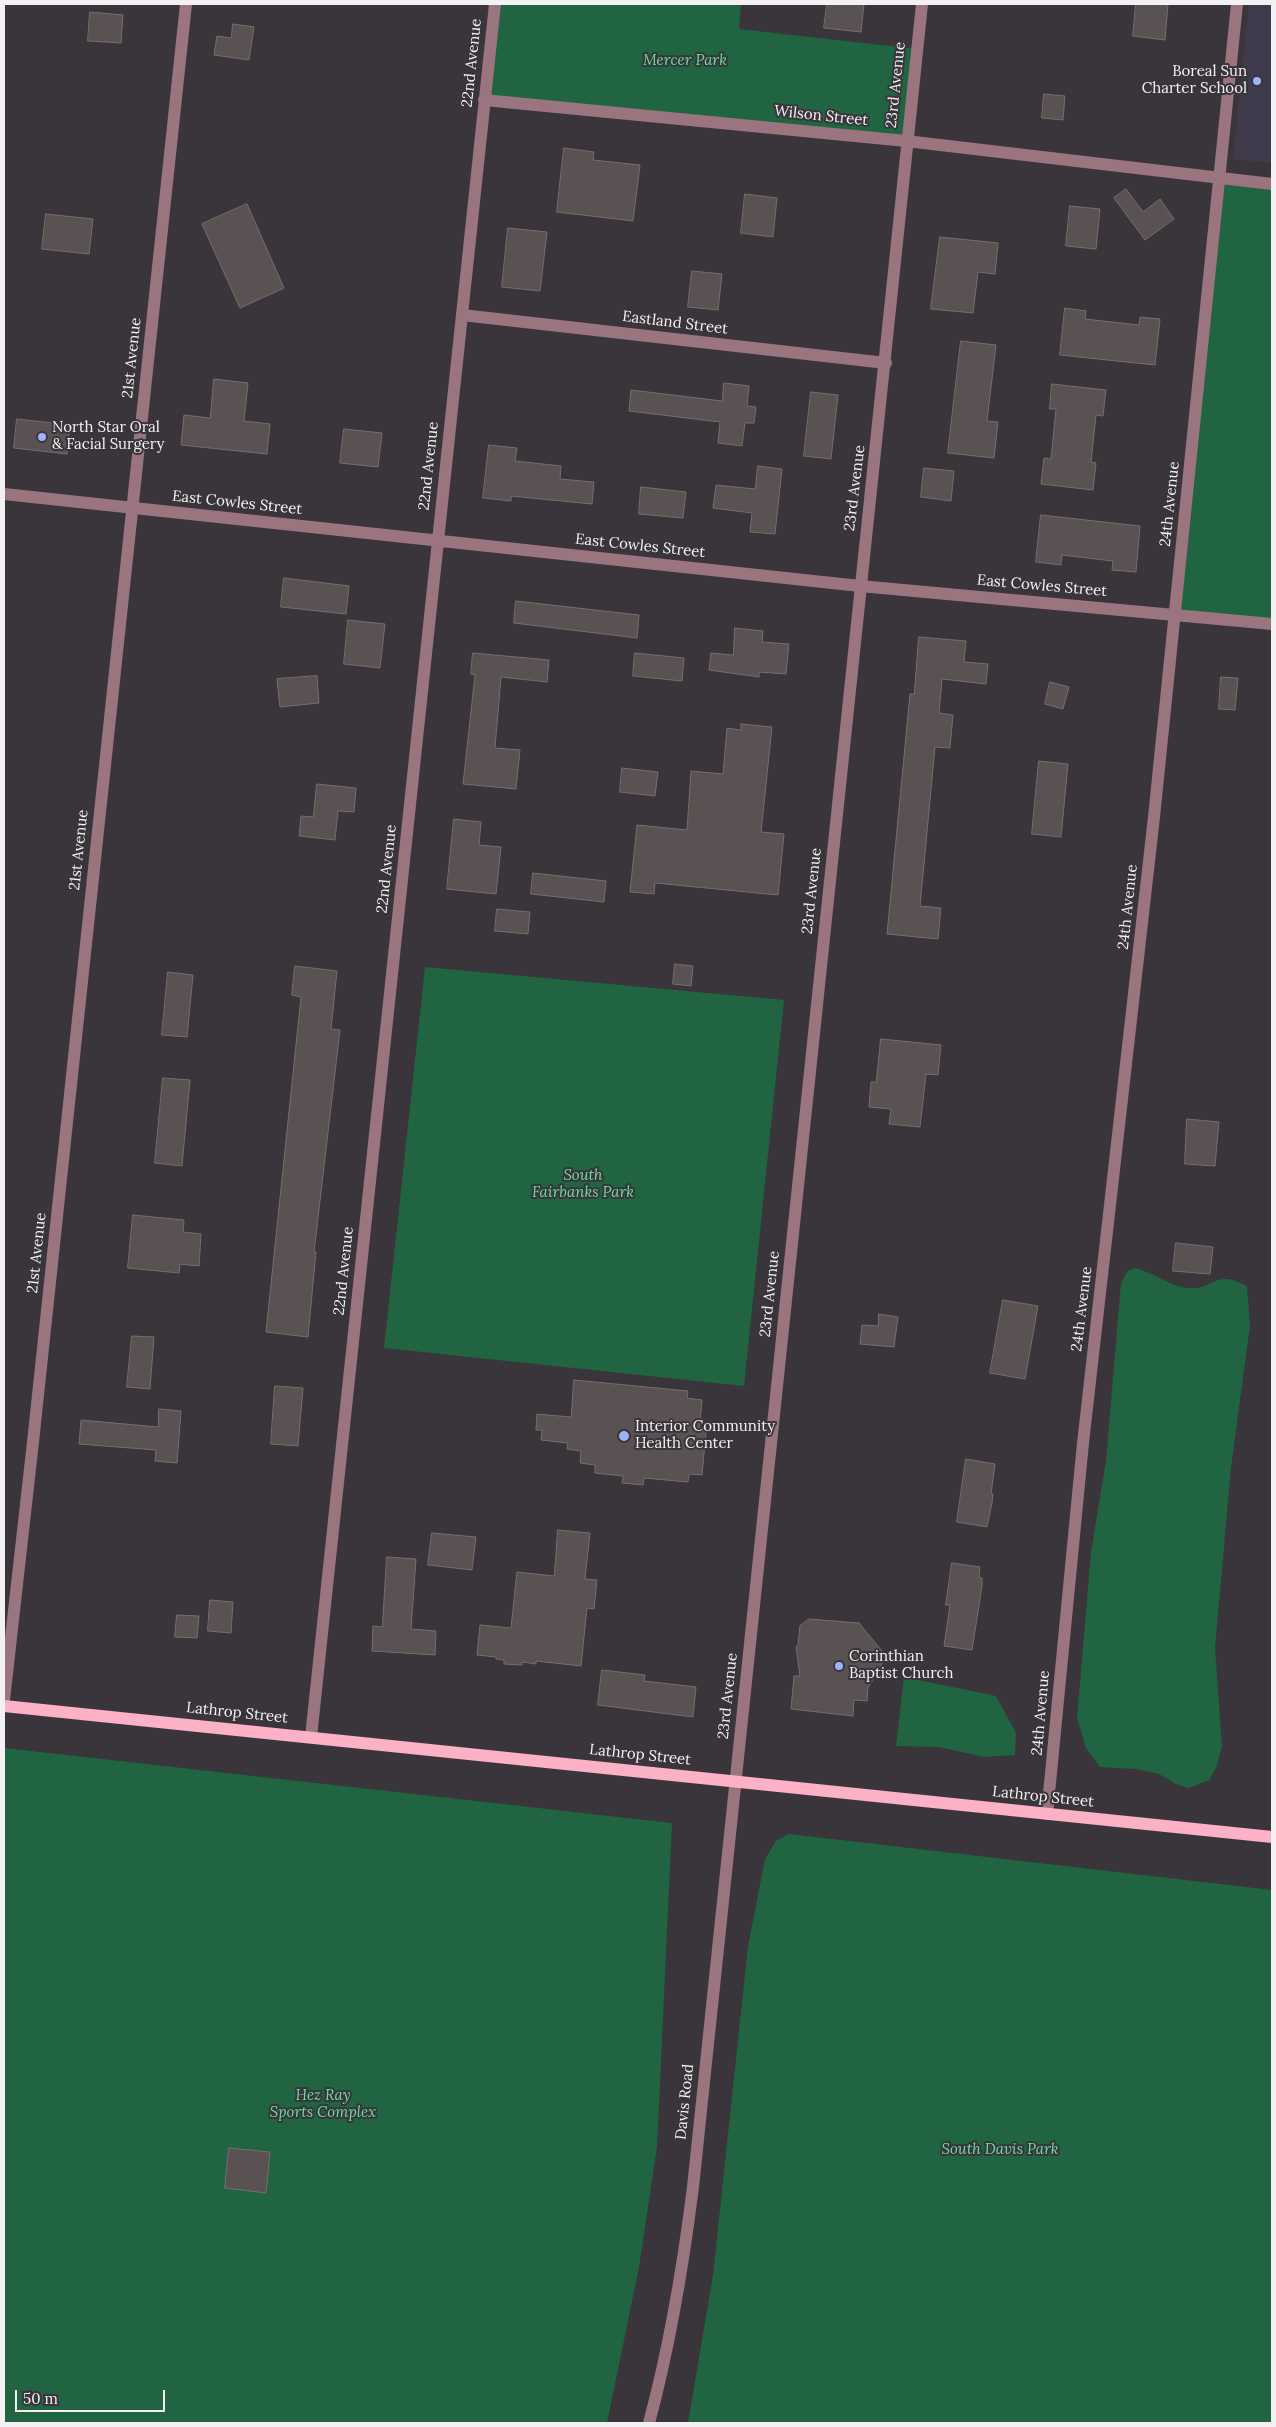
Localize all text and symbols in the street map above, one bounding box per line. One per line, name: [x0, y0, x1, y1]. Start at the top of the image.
street label: 22nd Avenue: [458, 18, 486, 108]
street label: 23rd Avenue: [883, 41, 909, 129]
park label: Mercer Park: [643, 52, 727, 70]
place label: Boreal Sun Charter School: [1142, 63, 1247, 98]
marker: Boreal Sun Charter School: [1251, 75, 1263, 87]
street label: Wilson Street: [773, 102, 869, 130]
street label: Eastland Street: [621, 308, 729, 338]
street label: 21st Avenue: [119, 317, 145, 399]
place label: North Star Oral & Facial Surgery: [52, 419, 164, 454]
street label: 22nd Avenue: [415, 421, 443, 511]
marker: North Star Oral & Facial Surgery: [36, 431, 48, 443]
street label: 23rd Avenue: [841, 444, 869, 532]
street label: 24th Avenue: [1157, 461, 1183, 547]
street label: East Cowles Street: [171, 487, 303, 519]
street label: East Cowles Street: [574, 530, 706, 562]
street label: East Cowles Street: [976, 571, 1108, 601]
street label: 21st Avenue: [66, 809, 92, 891]
street label: 22nd Avenue: [373, 824, 401, 914]
street label: 23rd Avenue: [799, 847, 825, 935]
street label: 24th Avenue: [1115, 864, 1141, 950]
park label: South Fairbanks Park: [532, 1167, 634, 1202]
street label: 21st Avenue: [24, 1212, 50, 1294]
street label: 22nd Avenue: [330, 1226, 358, 1316]
street label: 23rd Avenue: [757, 1250, 783, 1338]
street label: 24th Avenue: [1068, 1265, 1096, 1353]
place label: Interior Community Health Center: [635, 1418, 775, 1453]
marker: Interior Community Health Center: [617, 1429, 631, 1443]
place label: Corinthian Baptist Church: [849, 1648, 954, 1683]
street label: 23rd Avenue: [715, 1652, 741, 1740]
marker: Corinthian Baptist Church: [833, 1660, 845, 1672]
street label: 24th Avenue: [1028, 1670, 1054, 1756]
street label: Lathrop Street: [185, 1699, 289, 1727]
street label: Lathrop Street: [588, 1741, 692, 1769]
street label: Lathrop Street: [991, 1783, 1095, 1811]
street label: Davis Road: [672, 2063, 698, 2141]
park label: Hez Ray Sports Complex: [270, 2087, 376, 2122]
park label: South Davis Park: [941, 2141, 1059, 2159]
scale bar: [18, 2380, 168, 2412]
text: 50 m: [23, 2389, 58, 2408]

